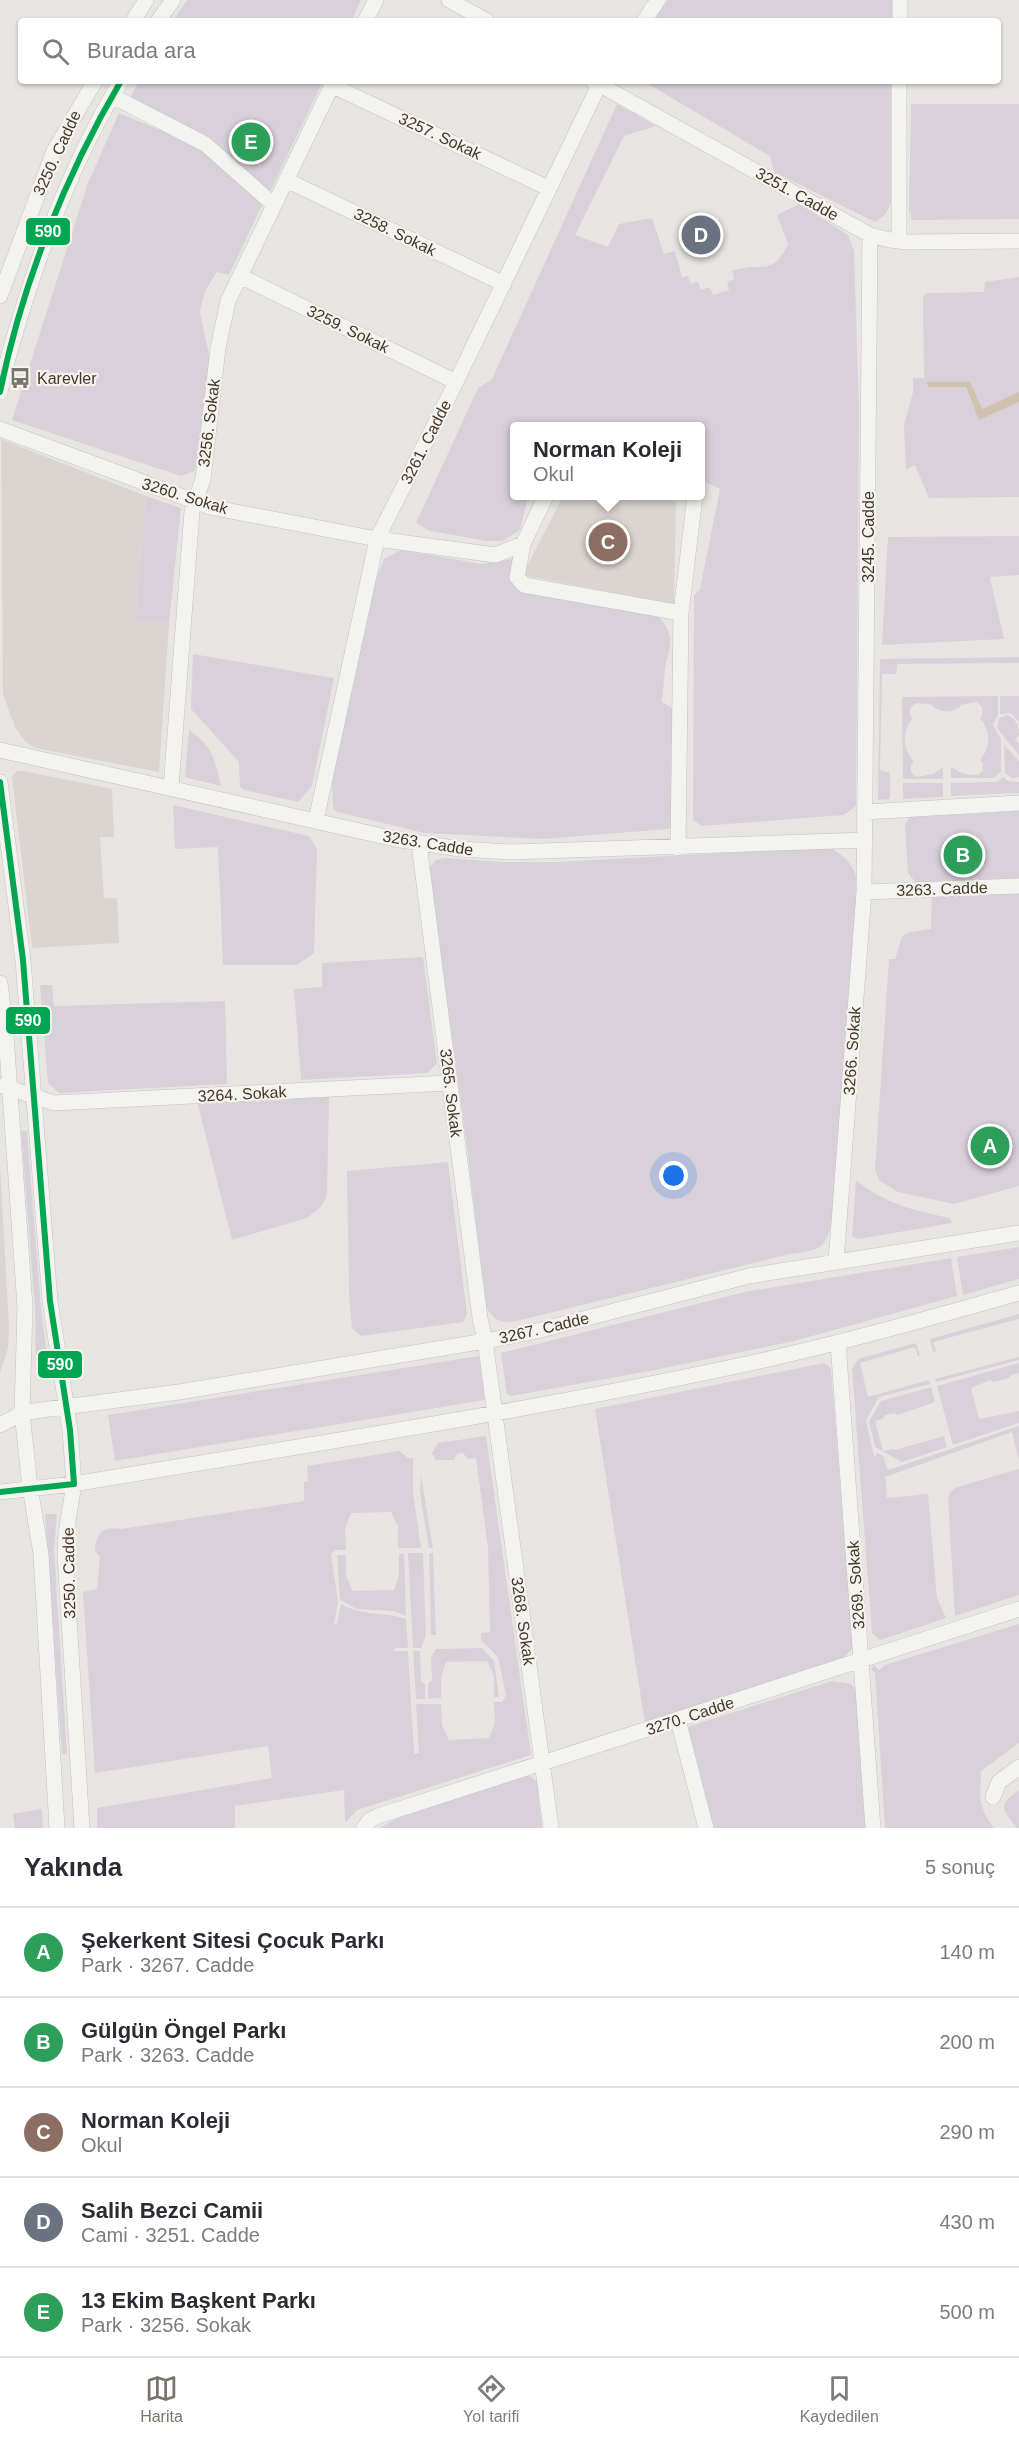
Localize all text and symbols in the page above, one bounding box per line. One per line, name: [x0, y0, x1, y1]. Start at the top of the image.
search box: [18, 18, 1001, 84]
icon: search: [39, 35, 72, 68]
text: Burada ara: [87, 38, 196, 63]
street label: 3250. Cadde: [30, 108, 84, 198]
street label: 3257. Sokak: [396, 109, 485, 163]
pin: E: [232, 120, 270, 164]
street label: 3251. Cadde: [753, 164, 841, 224]
street label: 3258. Sokak: [351, 205, 440, 260]
pin: D: [682, 212, 720, 258]
line badge: 590: [25, 217, 71, 246]
text: 590: [35, 223, 61, 240]
street label: 3259. Sokak: [304, 302, 393, 357]
bus stop icon: Karevler: [8, 366, 32, 390]
place label: Karevler: [37, 370, 97, 387]
street label: 3256. Sokak: [195, 377, 223, 468]
street label: 3261. Cadde: [398, 397, 454, 487]
popup: [510, 422, 705, 500]
text: Norman Koleji: [533, 437, 682, 462]
text: Okul: [533, 463, 574, 485]
street label: 3260. Sokak: [140, 475, 231, 517]
street label: 3245. Cadde: [860, 491, 877, 583]
pin: C: [588, 520, 628, 564]
street label: 3263. Cadde: [381, 827, 475, 859]
pin: B: [944, 832, 982, 878]
street label: 3263. Cadde: [896, 879, 988, 899]
street label: 3266. Sokak: [840, 1005, 864, 1096]
line badge: 590: [5, 1006, 51, 1035]
text: 590: [15, 1012, 41, 1029]
street label: 3265. Sokak: [437, 1048, 465, 1139]
street label: 3264. Sokak: [197, 1083, 288, 1105]
pin: A: [970, 1124, 1010, 1168]
your location: [659, 1161, 688, 1190]
street label: 3267. Cadde: [497, 1309, 591, 1347]
line badge: 590: [37, 1350, 83, 1379]
text: 590: [47, 1356, 73, 1373]
street label: 3250. Cadde: [60, 1527, 78, 1619]
street label: 3269. Sokak: [844, 1539, 868, 1630]
street label: 3268. Sokak: [508, 1576, 538, 1667]
street label: 3270. Cadde: [644, 1694, 736, 1738]
text: Yakında: [24, 1852, 122, 1882]
text: 5 sonuç: [925, 1856, 995, 1878]
text: Şekerkent Sitesi Çocuk Parkı: [81, 1928, 384, 1953]
text: A: [36, 1941, 51, 1963]
text: 140 m: [939, 1941, 995, 1963]
text: Park · 3267. Cadde: [81, 1954, 254, 1976]
text: Gülgün Öngel Parkı: [81, 2018, 286, 2043]
text: B: [36, 2031, 51, 2053]
text: 200 m: [939, 2031, 995, 2053]
text: Park · 3263. Cadde: [81, 2044, 254, 2066]
text: Norman Koleji: [81, 2108, 230, 2133]
text: C: [36, 2121, 51, 2143]
text: 290 m: [939, 2121, 995, 2143]
text: Okul: [81, 2134, 122, 2156]
text: Salih Bezci Camii: [81, 2198, 263, 2223]
text: D: [36, 2211, 51, 2233]
text: 430 m: [939, 2211, 995, 2233]
text: Cami · 3251. Cadde: [81, 2224, 260, 2246]
text: 13 Ekim Başkent Parkı: [81, 2288, 316, 2313]
text: E: [37, 2301, 50, 2323]
text: 500 m: [939, 2301, 995, 2323]
text: Park · 3256. Sokak: [81, 2314, 251, 2336]
tab: Harita: [140, 2372, 183, 2426]
tab: Yol tarifi: [463, 2372, 519, 2426]
tab: Kaydedilen: [800, 2372, 879, 2426]

